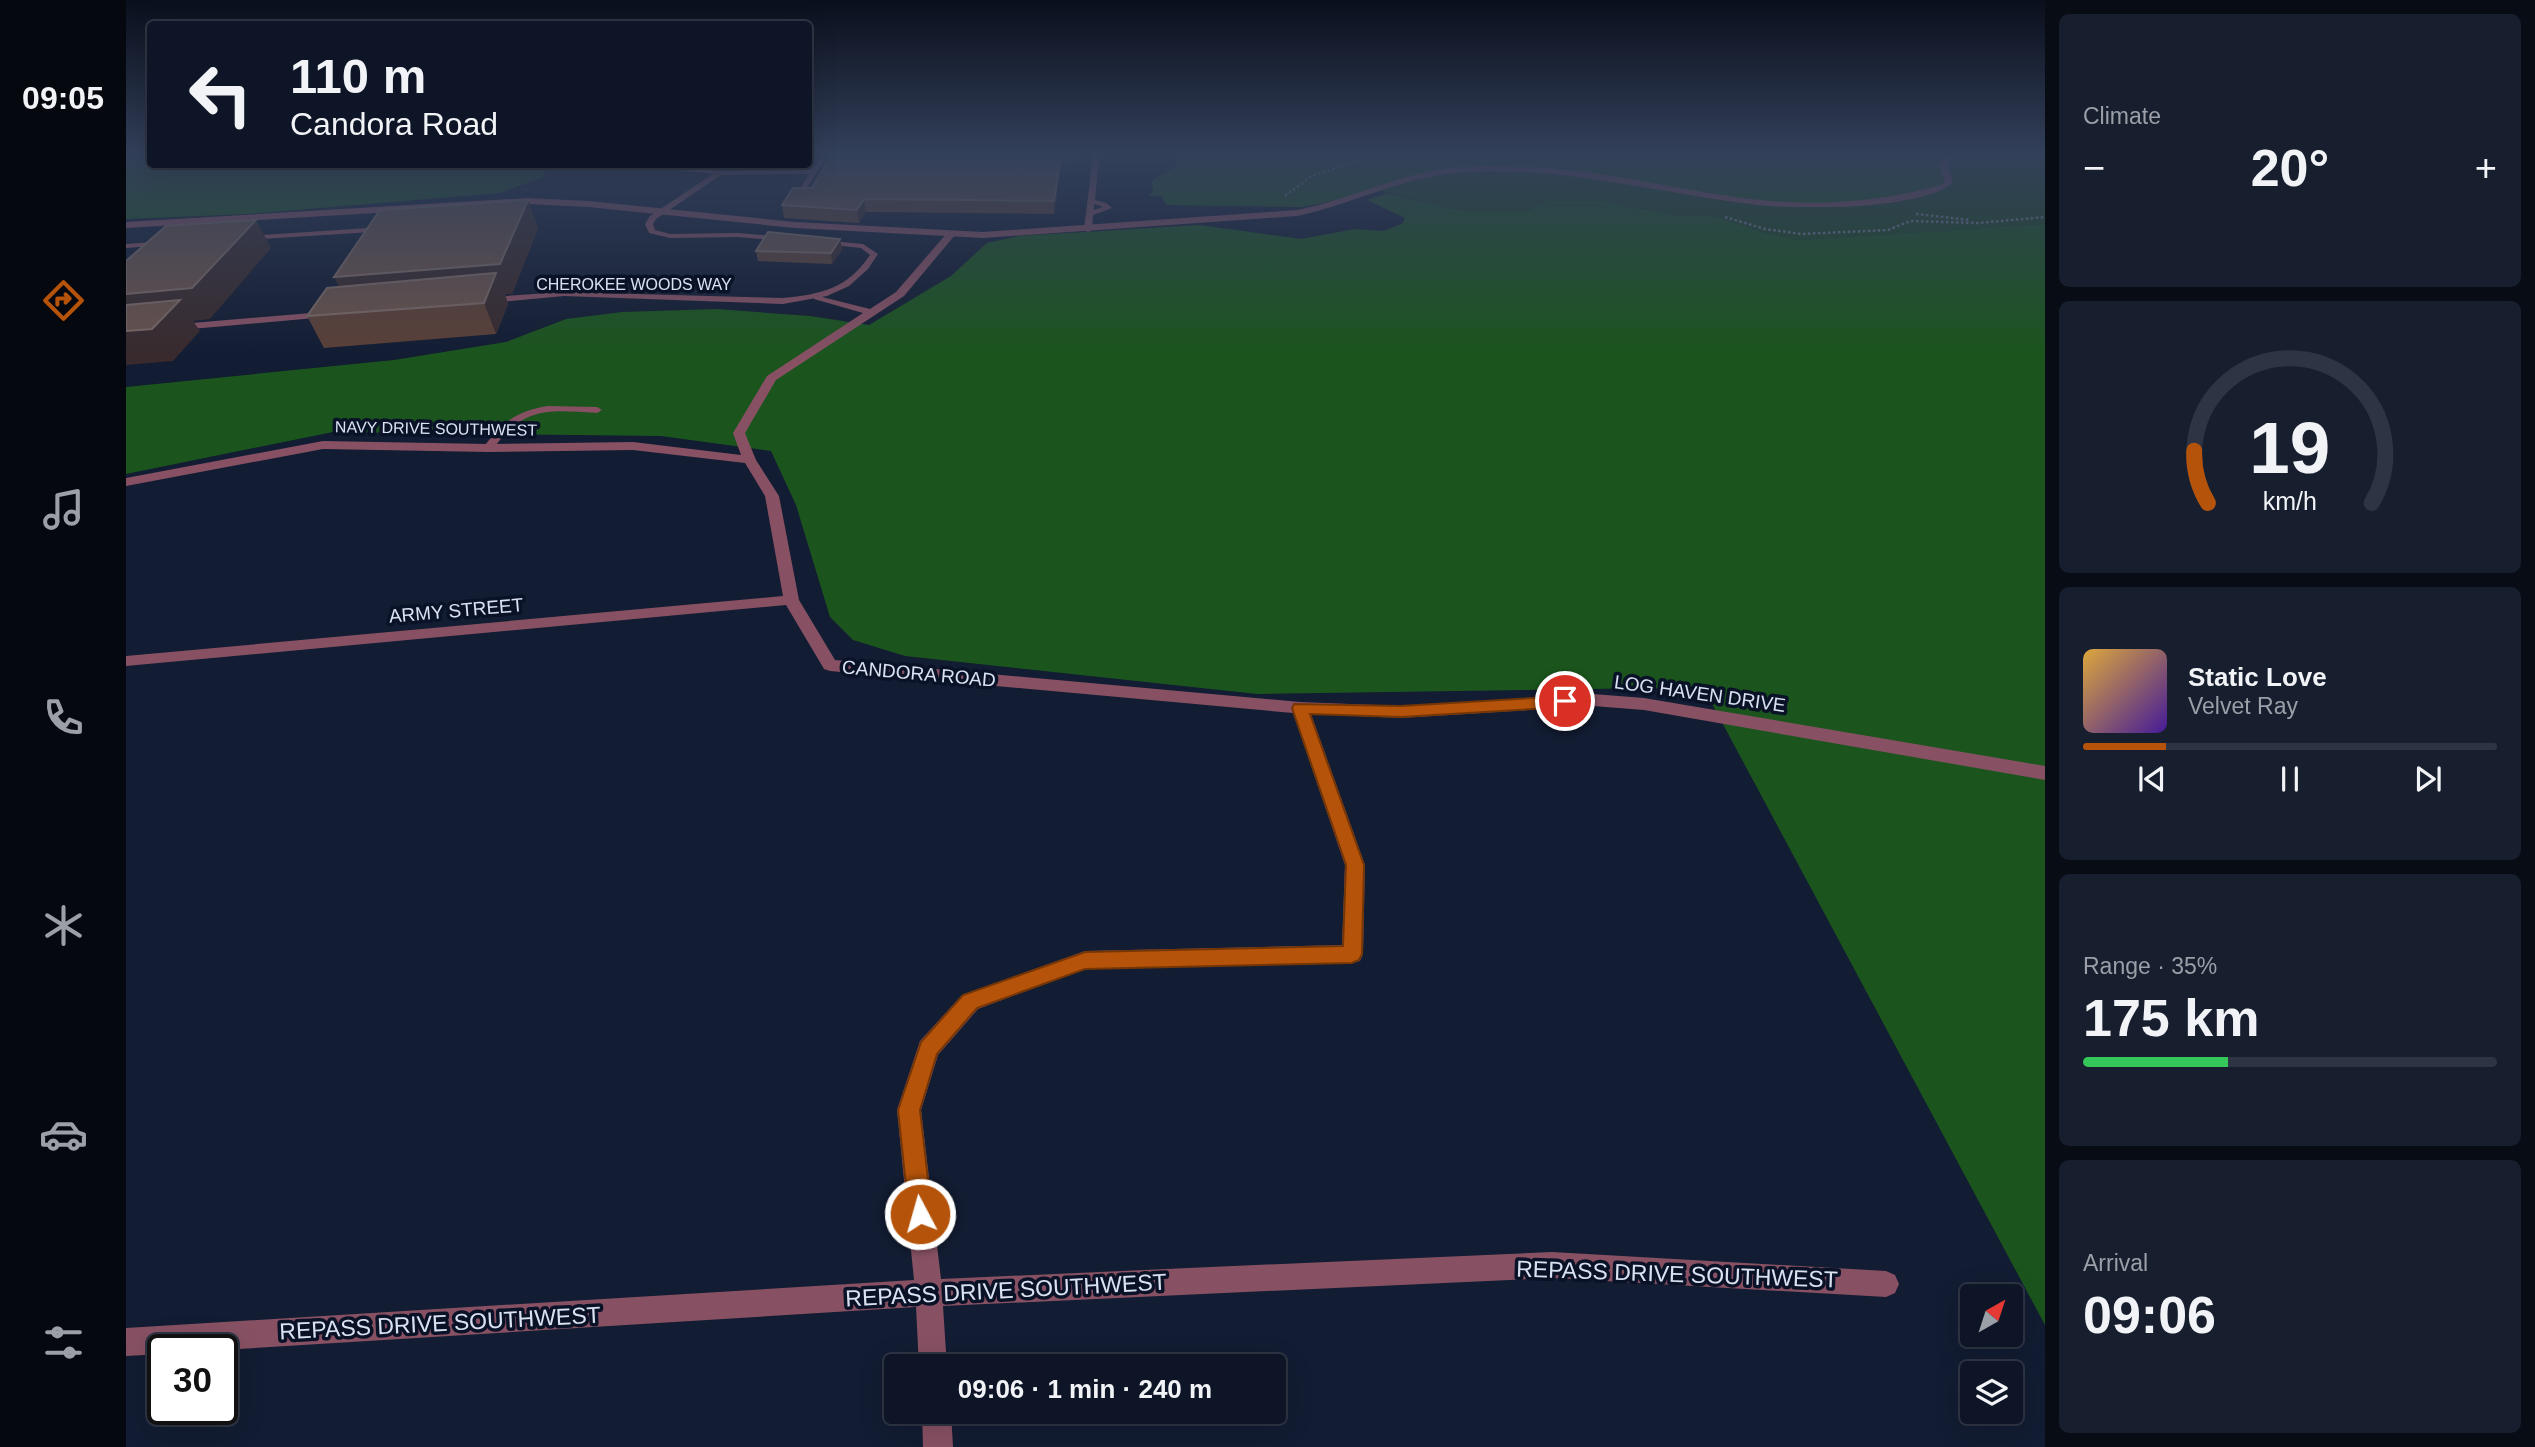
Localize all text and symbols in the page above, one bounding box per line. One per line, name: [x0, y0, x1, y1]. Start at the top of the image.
icon: left: [175, 49, 266, 140]
text: 110 m: [290, 49, 426, 103]
text: 09:05: [22, 80, 104, 116]
text: Climate: [2083, 103, 2161, 129]
text: Candora Road: [290, 106, 498, 142]
text: 20°: [2251, 139, 2329, 197]
text: −: [2083, 147, 2105, 189]
text: +: [2475, 147, 2497, 189]
icon: directions: [39, 276, 88, 325]
street label: CHEROKEE WOODS WAY: [536, 276, 732, 293]
text: 19: [2250, 407, 2330, 488]
street label: NAVY DRIVE SOUTHWEST: [335, 418, 537, 439]
icon: music: [39, 485, 88, 534]
text: km/h: [2263, 487, 2317, 515]
street label: ARMY STREET: [388, 594, 524, 627]
street label: CANDORA ROAD: [841, 656, 997, 691]
text: Static Love: [2188, 662, 2327, 692]
pin: [1535, 671, 1595, 731]
street label: LOG HAVEN DRIVE: [1613, 671, 1787, 716]
icon: arrive: [1546, 682, 1584, 720]
icon: phone: [39, 693, 88, 742]
text: Velvet Ray: [2188, 693, 2298, 719]
icon: previous: [2133, 760, 2171, 798]
icon: pause: [2271, 760, 2309, 798]
icon: next: [2409, 760, 2447, 798]
icon: climate: [39, 901, 88, 950]
text: Range · 35%: [2083, 953, 2217, 979]
text: 175 km: [2083, 989, 2259, 1047]
icon: car: [39, 1110, 88, 1159]
position arrow: [883, 1177, 957, 1251]
text: Arrival: [2083, 1250, 2148, 1276]
street label: REPASS DRIVE SOUTHWEST: [1516, 1255, 1838, 1293]
street label: REPASS DRIVE SOUTHWEST: [845, 1269, 1167, 1311]
north arrow: [1960, 1284, 2023, 1348]
map controls: [1960, 1284, 2023, 1424]
text: 09:06: [2083, 1286, 2216, 1344]
street label: REPASS DRIVE SOUTHWEST: [279, 1302, 601, 1344]
icon: filters: [39, 1318, 88, 1367]
speed limit sign: 30: [147, 1334, 238, 1425]
button: layers: [1960, 1361, 2023, 1424]
text: 09:06 · 1 min · 240 m: [958, 1374, 1212, 1404]

